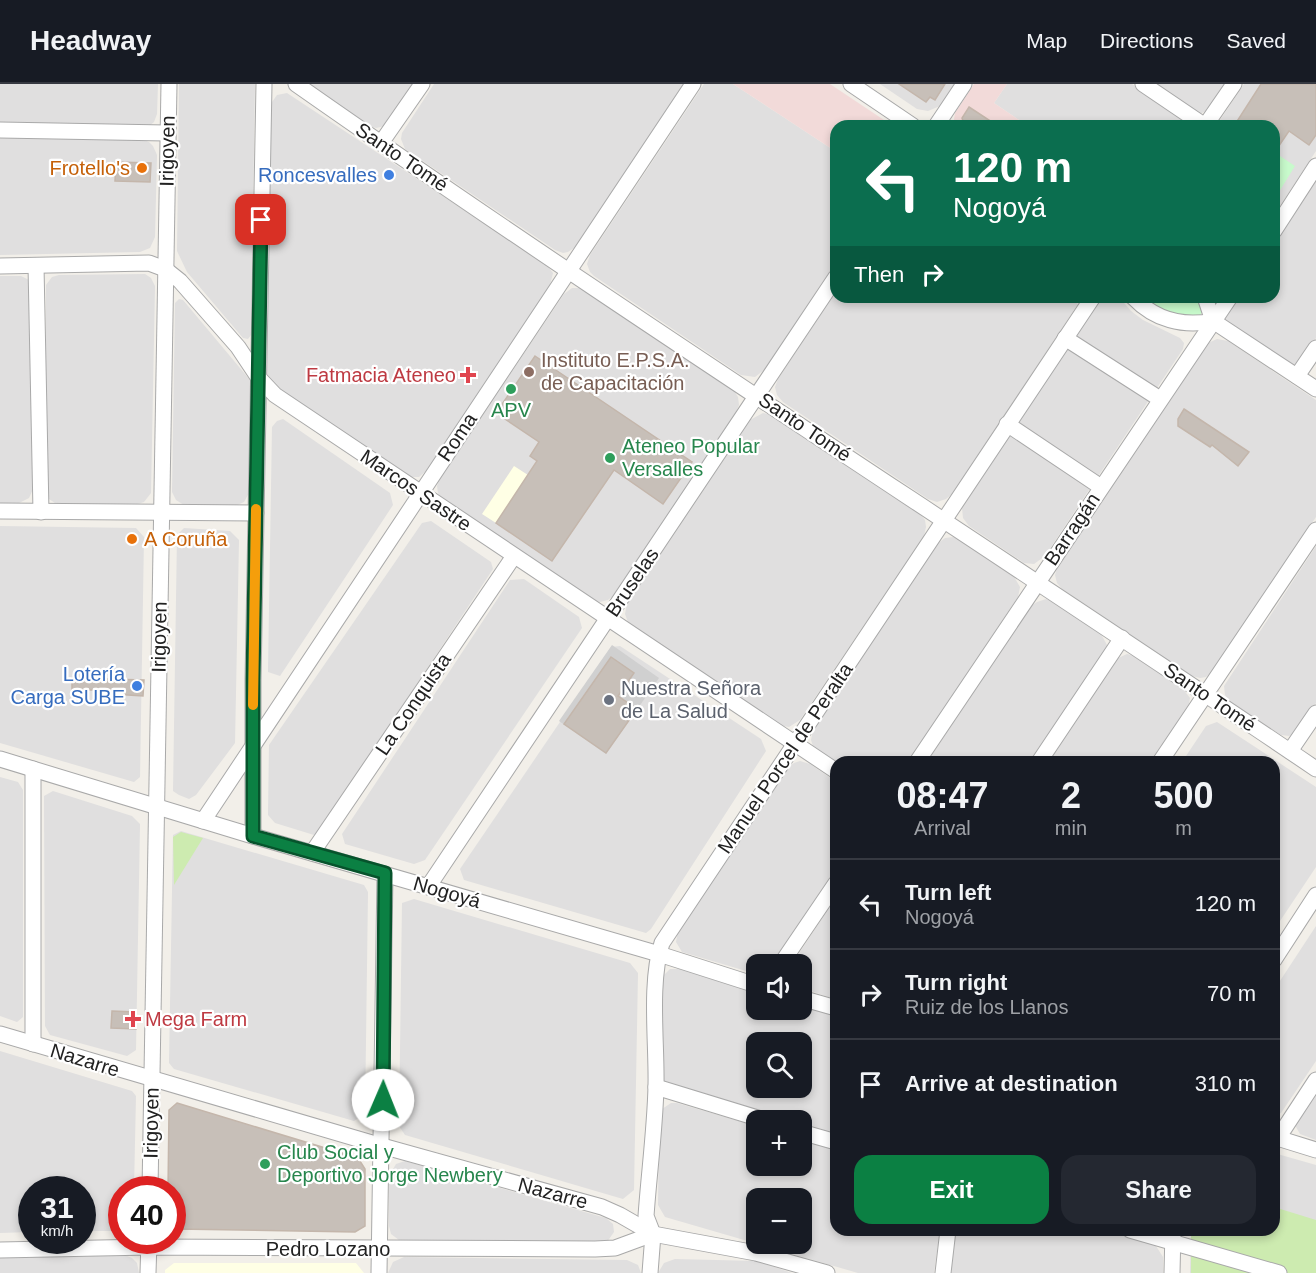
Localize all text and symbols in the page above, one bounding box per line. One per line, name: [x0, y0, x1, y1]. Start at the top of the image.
text: Headway: [30, 25, 151, 56]
text: Map: [1026, 29, 1067, 52]
text: Directions: [1100, 29, 1193, 52]
text: Saved: [1226, 29, 1286, 52]
street label: Irigoyen: [155, 115, 179, 187]
street label: Santo Tomé: [352, 118, 452, 196]
icon: left: [854, 144, 932, 222]
text: 120 m: [953, 144, 1072, 191]
place label: Frotello's: [49, 157, 130, 179]
marker: Frotello's: [135, 161, 149, 175]
place label: Roncesvalles: [258, 164, 377, 186]
marker: Roncesvalles: [382, 168, 396, 182]
text: Nogoyá: [953, 193, 1046, 223]
pin: [235, 194, 286, 245]
icon: arrive: [244, 203, 277, 236]
icon: right: [916, 258, 949, 291]
text: Then: [854, 262, 904, 287]
place label: Instituto E.P.S.A. de Capacitación: [541, 349, 690, 394]
place label: Fatmacia Ateneo: [306, 364, 456, 386]
marker: Instituto E.P.S.A. de Capacitación: [522, 365, 536, 379]
marker: Fatmacia Ateneo: [461, 368, 475, 382]
marker: APV: [504, 382, 518, 396]
street label: Santo Tomé: [755, 388, 855, 466]
place label: APV: [491, 399, 532, 421]
street label: Roma: [433, 408, 482, 465]
place label: Ateneo Popular Versalles: [622, 435, 760, 480]
street label: Marcos Sastre: [356, 445, 476, 535]
marker: Ateneo Popular Versalles: [603, 451, 617, 465]
street label: Barragán: [1040, 489, 1104, 569]
place label: A Coruña: [144, 528, 228, 550]
marker: A Coruña: [125, 532, 139, 546]
street label: Bruselas: [601, 544, 663, 620]
street label: Irigoyen: [147, 601, 171, 673]
street label: La Conquista: [371, 648, 456, 759]
street label: Manuel Porcel de Peralta: [713, 658, 857, 857]
street label: Santo Tomé: [1160, 658, 1260, 736]
place label: Lotería Carga SUBE: [11, 663, 126, 708]
place label: Nuestra Señora de La Salud: [621, 677, 762, 722]
marker: Lotería Carga SUBE: [130, 679, 144, 693]
marker: Nuestra Señora de La Salud: [602, 693, 616, 707]
text: 08:47: [896, 775, 988, 816]
text: 2: [1061, 775, 1081, 816]
text: 500: [1153, 775, 1214, 816]
text: Arrival: [914, 817, 971, 839]
text: min: [1055, 817, 1087, 839]
text: m: [1175, 817, 1192, 839]
street label: Nogoyá: [411, 872, 484, 912]
text: Turn left: [905, 880, 991, 905]
icon: left: [854, 888, 887, 921]
text: 120 m: [1195, 891, 1256, 916]
text: Nogoyá: [905, 906, 974, 928]
map controls: [746, 954, 812, 1254]
button: sound: [746, 954, 812, 1020]
text: Turn right: [905, 970, 1007, 995]
icon: right: [854, 978, 887, 1011]
text: 70 m: [1207, 981, 1256, 1006]
text: Ruiz de los Llanos: [905, 996, 1068, 1018]
place label: Mega Farm: [145, 1008, 247, 1030]
marker: Mega Farm: [126, 1012, 140, 1026]
button: search: [746, 1032, 812, 1098]
street label: Nazarre: [48, 1039, 122, 1081]
position arrow: [351, 1068, 415, 1132]
icon: arrive: [854, 1068, 887, 1101]
text: Arrive at destination: [905, 1071, 1118, 1096]
text: 310 m: [1195, 1071, 1256, 1096]
street label: Irigoyen: [139, 1087, 163, 1159]
button: +: [746, 1110, 812, 1176]
place label: Club Social y Deportivo Jorge Newbery: [277, 1141, 503, 1186]
button: Exit: [854, 1155, 1049, 1224]
button: Share: [1061, 1155, 1256, 1224]
marker: Club Social y Deportivo Jorge Newbery: [258, 1157, 272, 1171]
street label: Nazarre: [516, 1173, 590, 1213]
speed limit sign: 40: [108, 1176, 186, 1254]
button: −: [746, 1188, 812, 1254]
text: 31: [40, 1191, 74, 1224]
text: km/h: [41, 1222, 73, 1239]
street label: Pedro Lozano: [266, 1238, 390, 1260]

